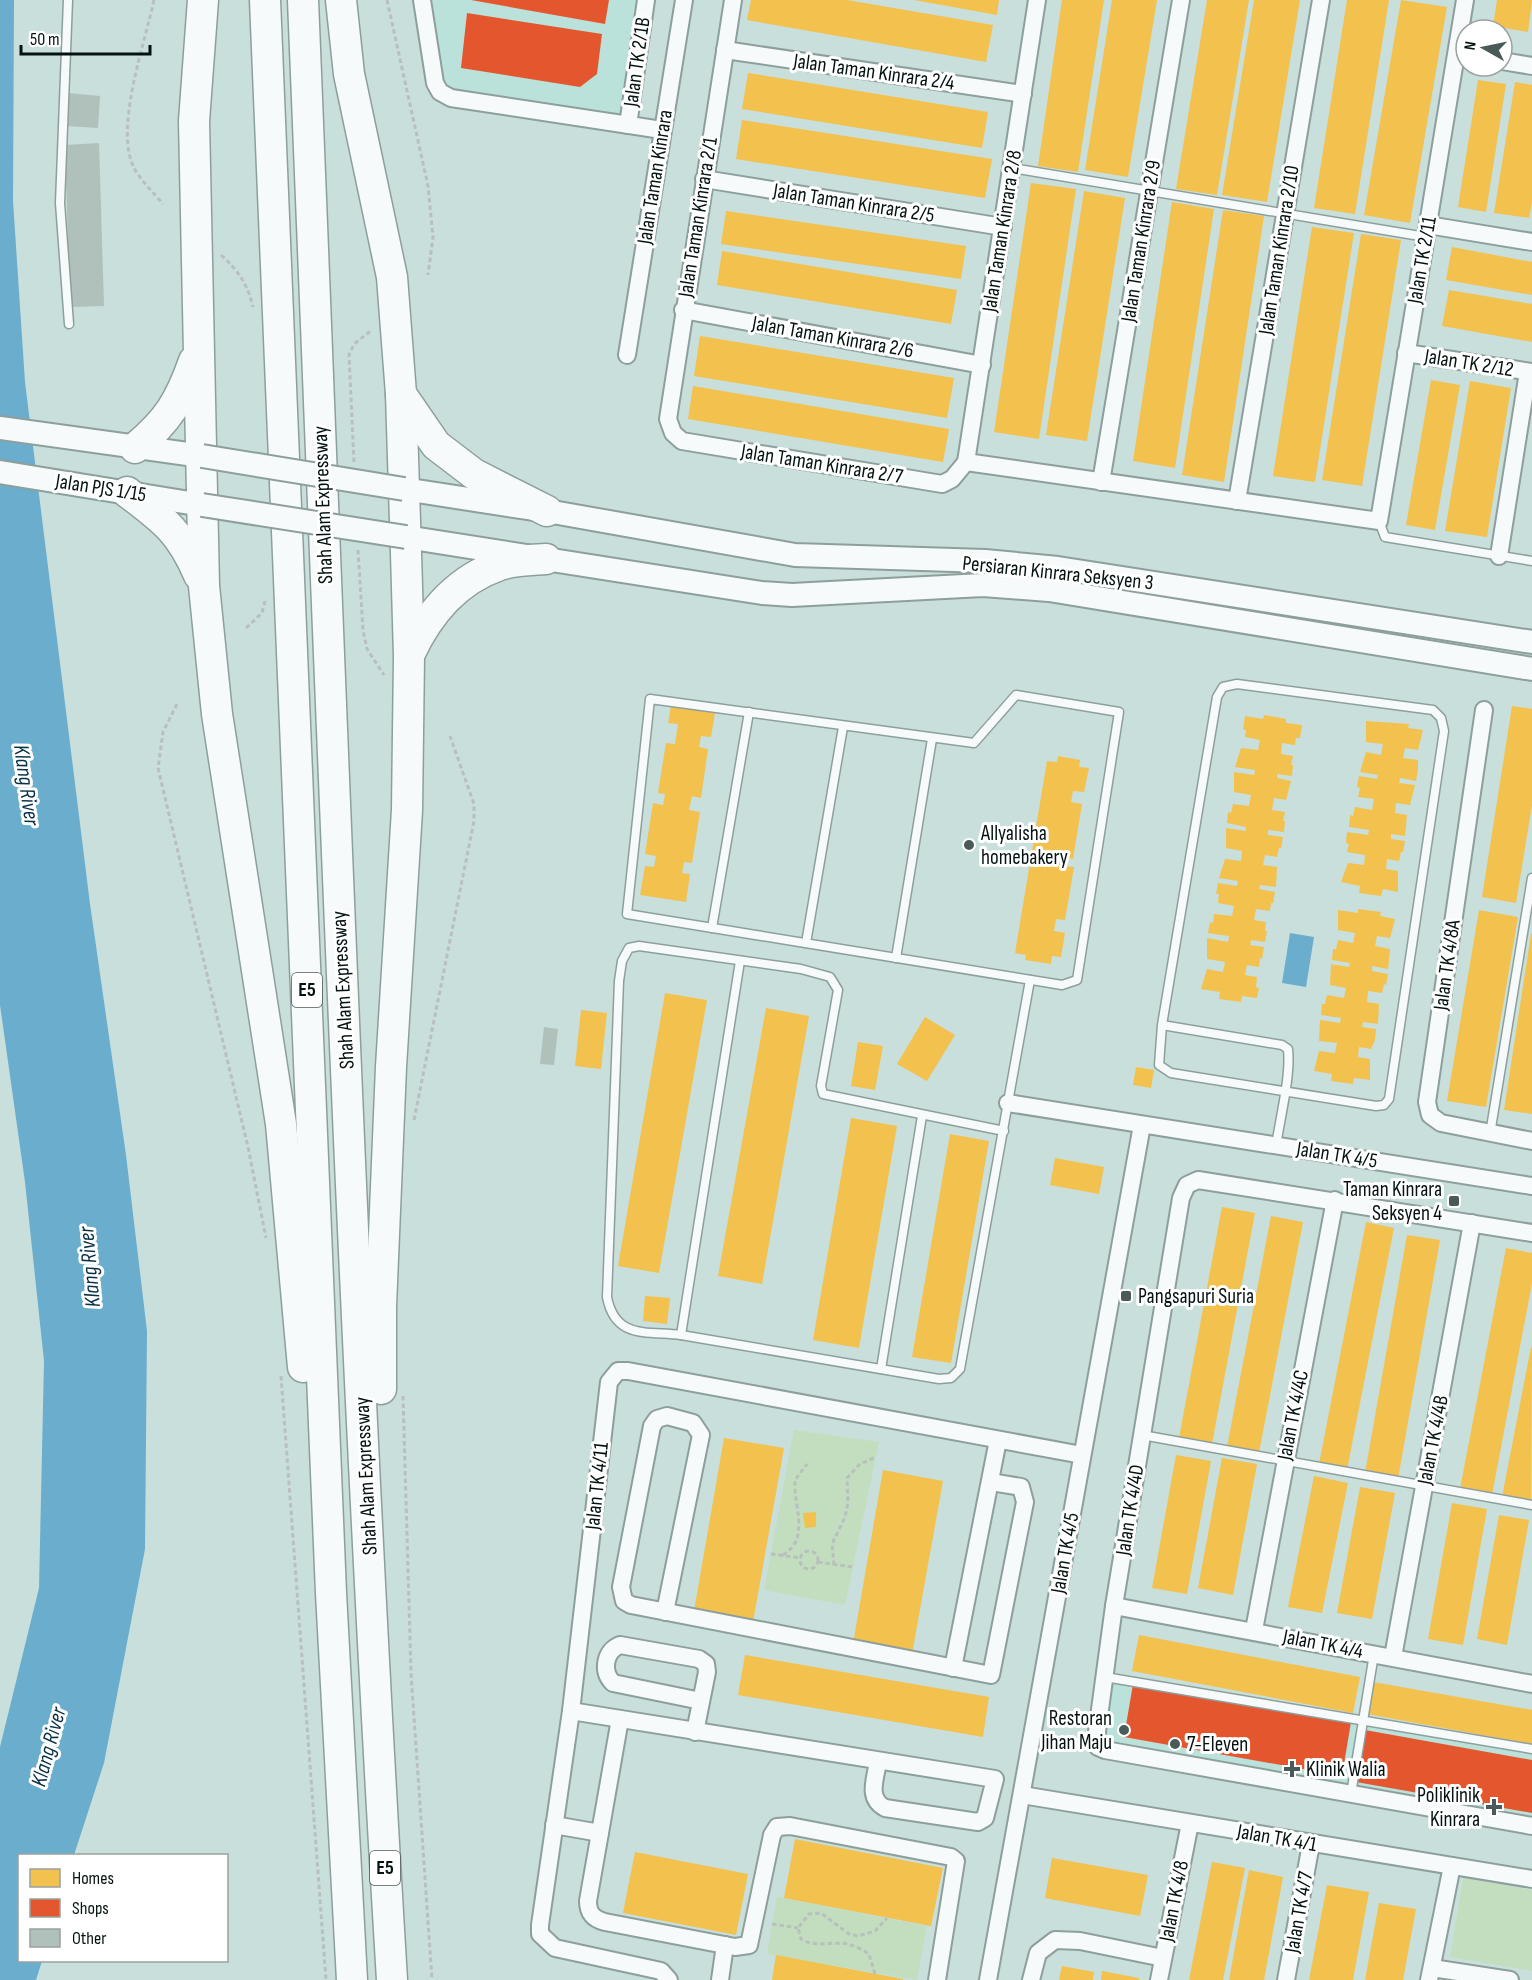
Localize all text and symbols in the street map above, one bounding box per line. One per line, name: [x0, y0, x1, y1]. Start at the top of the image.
street label: Jalan TK 2/1B: [618, 16, 656, 109]
scale bar: [21, 18, 150, 56]
north arrow: [1454, 18, 1514, 78]
text: 50 m: [30, 29, 60, 50]
text: N: [1461, 40, 1481, 52]
street label: Jalan Taman Kinrara 2/4: [791, 48, 956, 96]
street label: Jalan Taman Kinrara: [632, 108, 678, 247]
street label: Jalan Taman Kinrara 2/1: [673, 135, 723, 300]
street label: Jalan Taman Kinrara 2/8: [977, 148, 1027, 315]
street label: Jalan Taman Kinrara 2/9: [1116, 158, 1166, 325]
street label: Jalan Taman Kinrara 2/10: [1253, 164, 1305, 337]
street label: Jalan Taman Kinrara 2/5: [771, 178, 936, 228]
street label: Jalan TK 2/11: [1402, 214, 1442, 307]
street label: Jalan Taman Kinrara 2/6: [749, 310, 916, 364]
street label: Jalan TK 2/12: [1422, 343, 1515, 382]
street label: Shah Alam Expressway: [308, 425, 338, 585]
street label: Jalan Taman Kinrara 2/7: [738, 439, 905, 489]
street label: Jalan PJS 1/15: [53, 468, 148, 507]
street label: Persiaran Kinrara Seksyen 3: [961, 551, 1155, 595]
water label: Klang River: [7, 743, 45, 828]
place label: Allyalisha homebakery: [980, 821, 1068, 870]
marker: Allyalisha homebakery: [962, 838, 976, 852]
street label: Shah Alam Expressway: [326, 910, 360, 1070]
street label: Jalan TK 4/8A: [1428, 917, 1466, 1013]
road number: E5: [292, 973, 322, 1007]
street label: Jalan TK 4/5: [1294, 1136, 1379, 1174]
place label: Taman Kinrara Seksyen 4: [1343, 1177, 1442, 1226]
marker: Taman Kinrara Seksyen 4: [1447, 1194, 1461, 1208]
water label: Klang River: [73, 1225, 107, 1309]
place label: Pangsapuri Suria: [1138, 1284, 1254, 1309]
marker: Pangsapuri Suria: [1119, 1289, 1133, 1303]
street label: Jalan TK 4/4C: [1272, 1368, 1314, 1463]
street label: Jalan TK 4/4B: [1412, 1393, 1454, 1488]
street label: Shah Alam Expressway: [349, 1396, 383, 1556]
street label: Jalan TK 4/11: [580, 1440, 614, 1532]
street label: Jalan TK 4/4D: [1110, 1463, 1149, 1558]
street label: Jalan TK 4/5: [1045, 1511, 1084, 1596]
street label: Jalan TK 4/4: [1280, 1624, 1365, 1664]
water label: Klang River: [25, 1704, 73, 1790]
place label: Restoran Jihan Maju: [1040, 1706, 1112, 1755]
marker: Restoran Jihan Maju: [1117, 1723, 1131, 1737]
place label: 7-Eleven: [1187, 1732, 1248, 1757]
marker: 7-Eleven: [1168, 1737, 1182, 1751]
place label: Klinik Walia: [1306, 1757, 1386, 1782]
marker: Klinik Walia: [1283, 1760, 1301, 1778]
place label: Poliklinik Kinrara: [1417, 1783, 1480, 1832]
marker: Poliklinik Kinrara: [1485, 1798, 1503, 1816]
street label: Jalan TK 4/1: [1234, 1819, 1319, 1857]
road number: E5: [370, 1851, 400, 1885]
legend: [18, 1854, 228, 1962]
street label: Jalan TK 4/8: [1154, 1858, 1194, 1945]
text: Homes: [72, 1868, 114, 1889]
street label: Jalan TK 4/7: [1279, 1869, 1319, 1956]
text: Shops: [72, 1898, 109, 1919]
text: Other: [72, 1928, 106, 1949]

